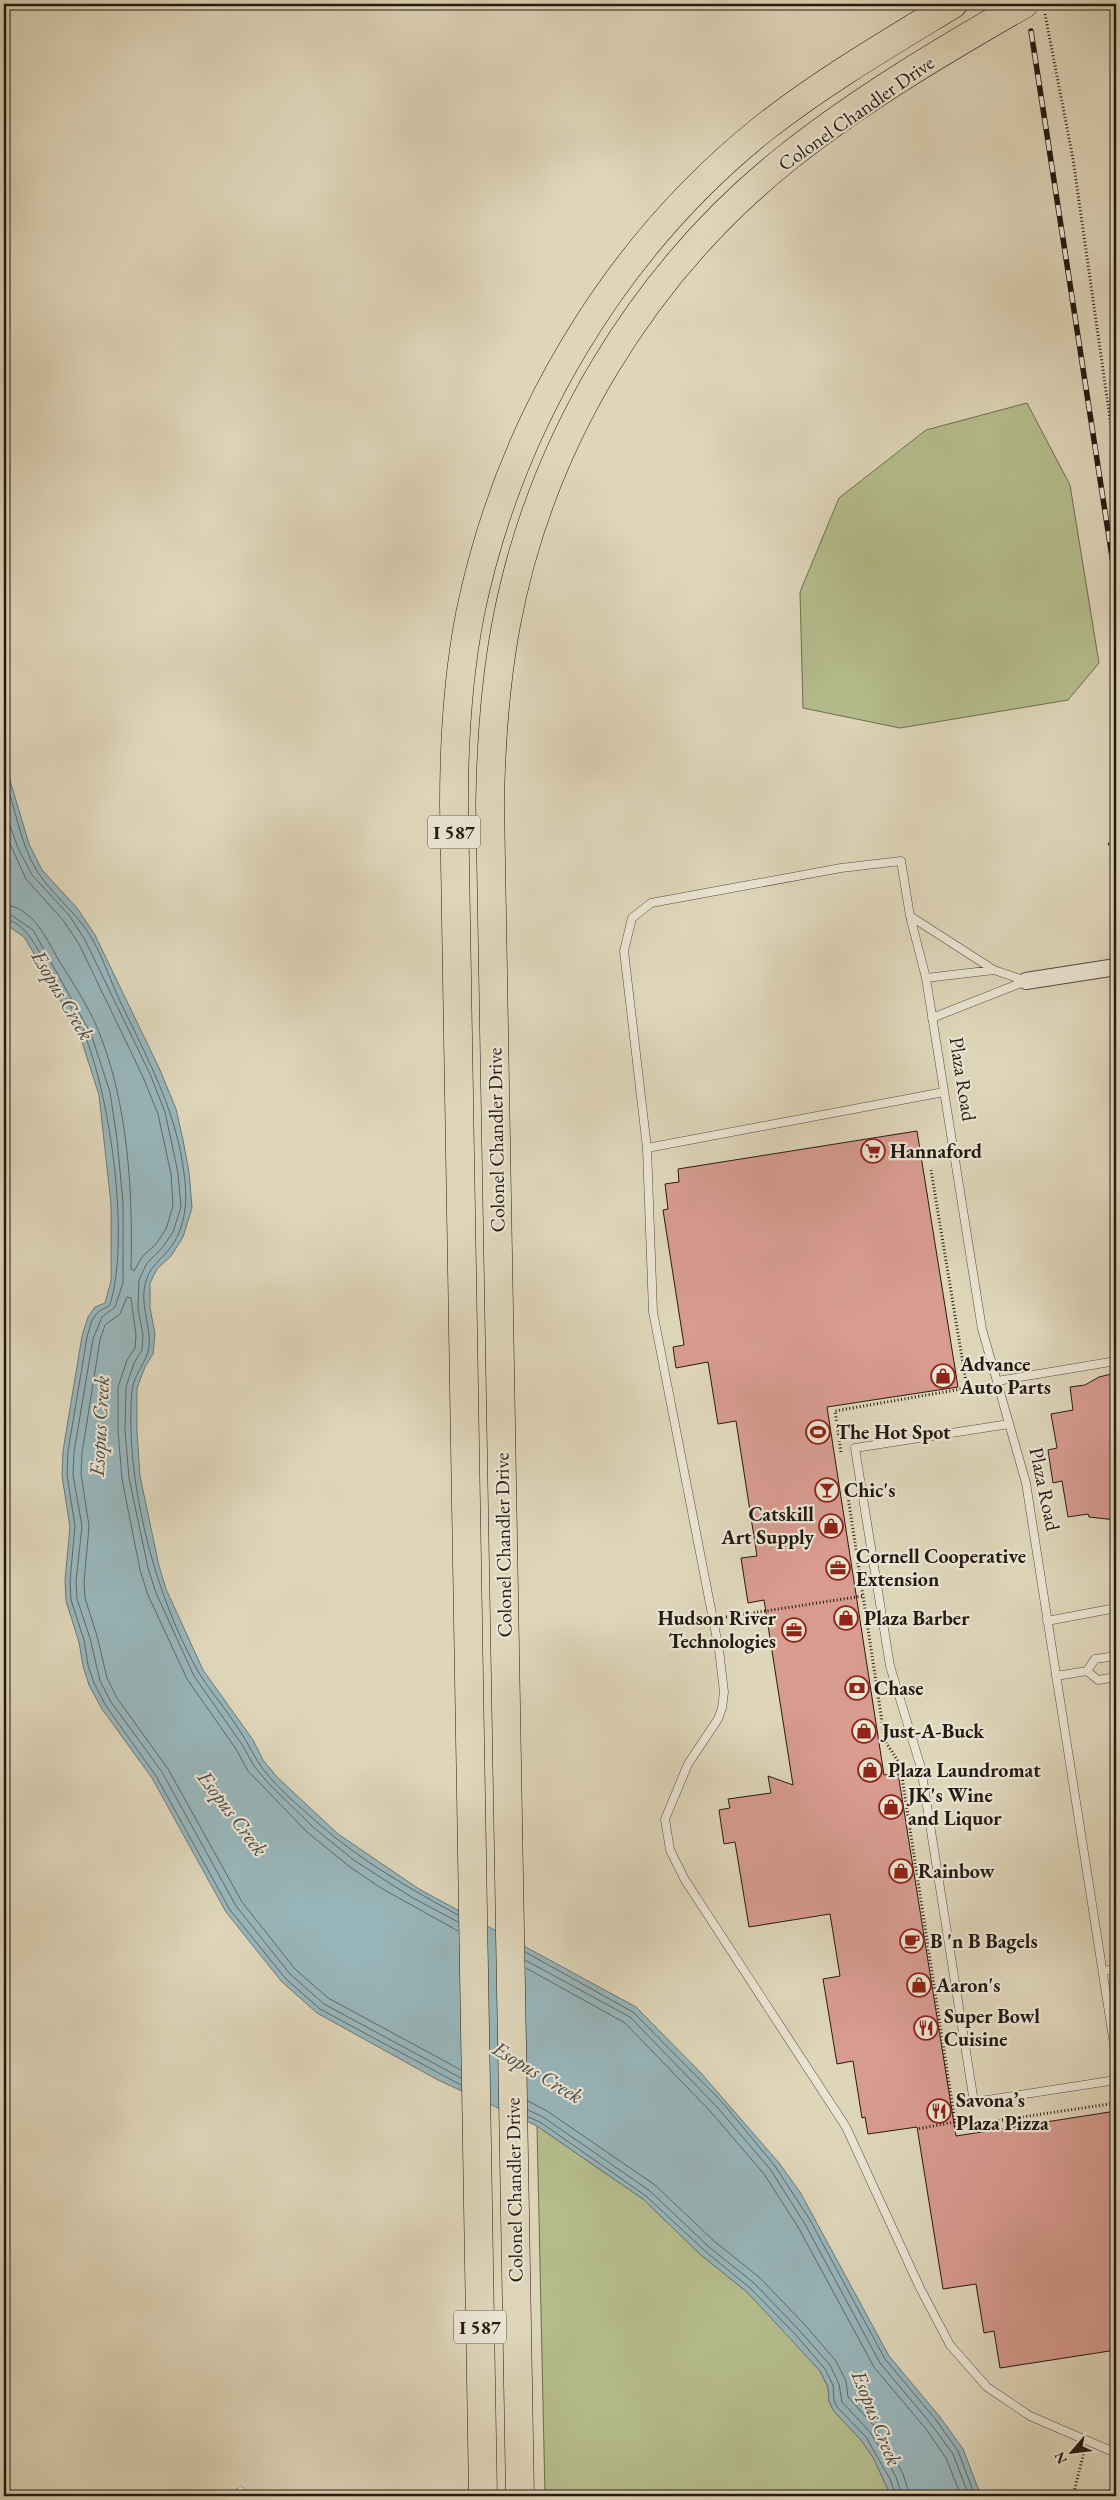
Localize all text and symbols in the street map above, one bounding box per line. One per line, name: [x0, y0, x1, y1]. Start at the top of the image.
street label: Colonel Chandler Drive: [773, 49, 939, 177]
road number: I 587: [428, 816, 480, 849]
water label: Esopus Creek: [25, 944, 101, 1045]
street label: Plaza Road: [944, 1035, 983, 1124]
street label: Colonel Chandler Drive: [481, 1047, 511, 1233]
supermarket icon: Hannaford: [860, 1138, 886, 1164]
place label: Hannaford: [890, 1138, 982, 1164]
place label: Advance Auto Parts: [959, 1351, 1051, 1400]
shop icon: Advance Auto Parts: [930, 1363, 956, 1389]
water label: Esopus Creek: [83, 1375, 115, 1478]
sports icon: The Hot Spot: [805, 1419, 831, 1445]
place label: The Hot Spot: [836, 1419, 951, 1445]
street label: Plaza Road: [1023, 1445, 1067, 1534]
street label: Colonel Chandler Drive: [488, 1452, 518, 1638]
bar icon: Chic's: [814, 1477, 840, 1503]
place label: Chic's: [844, 1477, 895, 1503]
place label: Catskill Art Supply: [720, 1501, 814, 1550]
shop icon: Catskill Art Supply: [818, 1513, 844, 1539]
place label: Cornell Cooperative Extension: [856, 1543, 1026, 1592]
office icon: Cornell Cooperative Extension: [825, 1555, 851, 1581]
place label: Hudson River Technologies: [658, 1605, 777, 1654]
shop icon: Plaza Barber: [833, 1605, 859, 1631]
place label: Plaza Barber: [864, 1605, 970, 1631]
office icon: Hudson River Technologies: [781, 1617, 807, 1643]
bank icon: Chase: [844, 1675, 870, 1701]
place label: Chase: [874, 1675, 924, 1701]
shop icon: Just-A-Buck: [851, 1718, 877, 1744]
place label: Just-A-Buck: [880, 1718, 985, 1744]
shop icon: Plaza Laundromat: [857, 1757, 883, 1783]
place label: Plaza Laundromat: [888, 1757, 1041, 1783]
water label: Esopus Creek: [191, 1764, 274, 1862]
place label: JK's Wine and Liquor: [906, 1782, 1002, 1831]
shop icon: JK's Wine and Liquor: [878, 1794, 904, 1820]
shop icon: Rainbow: [888, 1858, 914, 1884]
place label: Rainbow: [918, 1858, 995, 1884]
cafe icon: B 'n B Bagels: [899, 1928, 925, 1954]
place label: B 'n B Bagels: [930, 1928, 1038, 1954]
shop icon: Aaron's: [906, 1972, 932, 1998]
place label: Aaron's: [935, 1972, 1001, 1998]
place label: Super Bowl Cuisine: [944, 2003, 1040, 2052]
restaurant icon: Super Bowl Cuisine: [913, 2015, 939, 2041]
water label: Esopus Creek: [487, 2034, 588, 2110]
place label: Savona’s Plaza Pizza: [956, 2087, 1049, 2136]
street label: Colonel Chandler Drive: [499, 2097, 529, 2283]
restaurant icon: Savona’s Plaza Pizza: [926, 2098, 952, 2124]
road number: I 587: [454, 2310, 506, 2344]
water label: Esopus Creek: [845, 2365, 908, 2470]
north arrow: [1048, 2428, 1098, 2478]
text: N: [1050, 2448, 1071, 2467]

